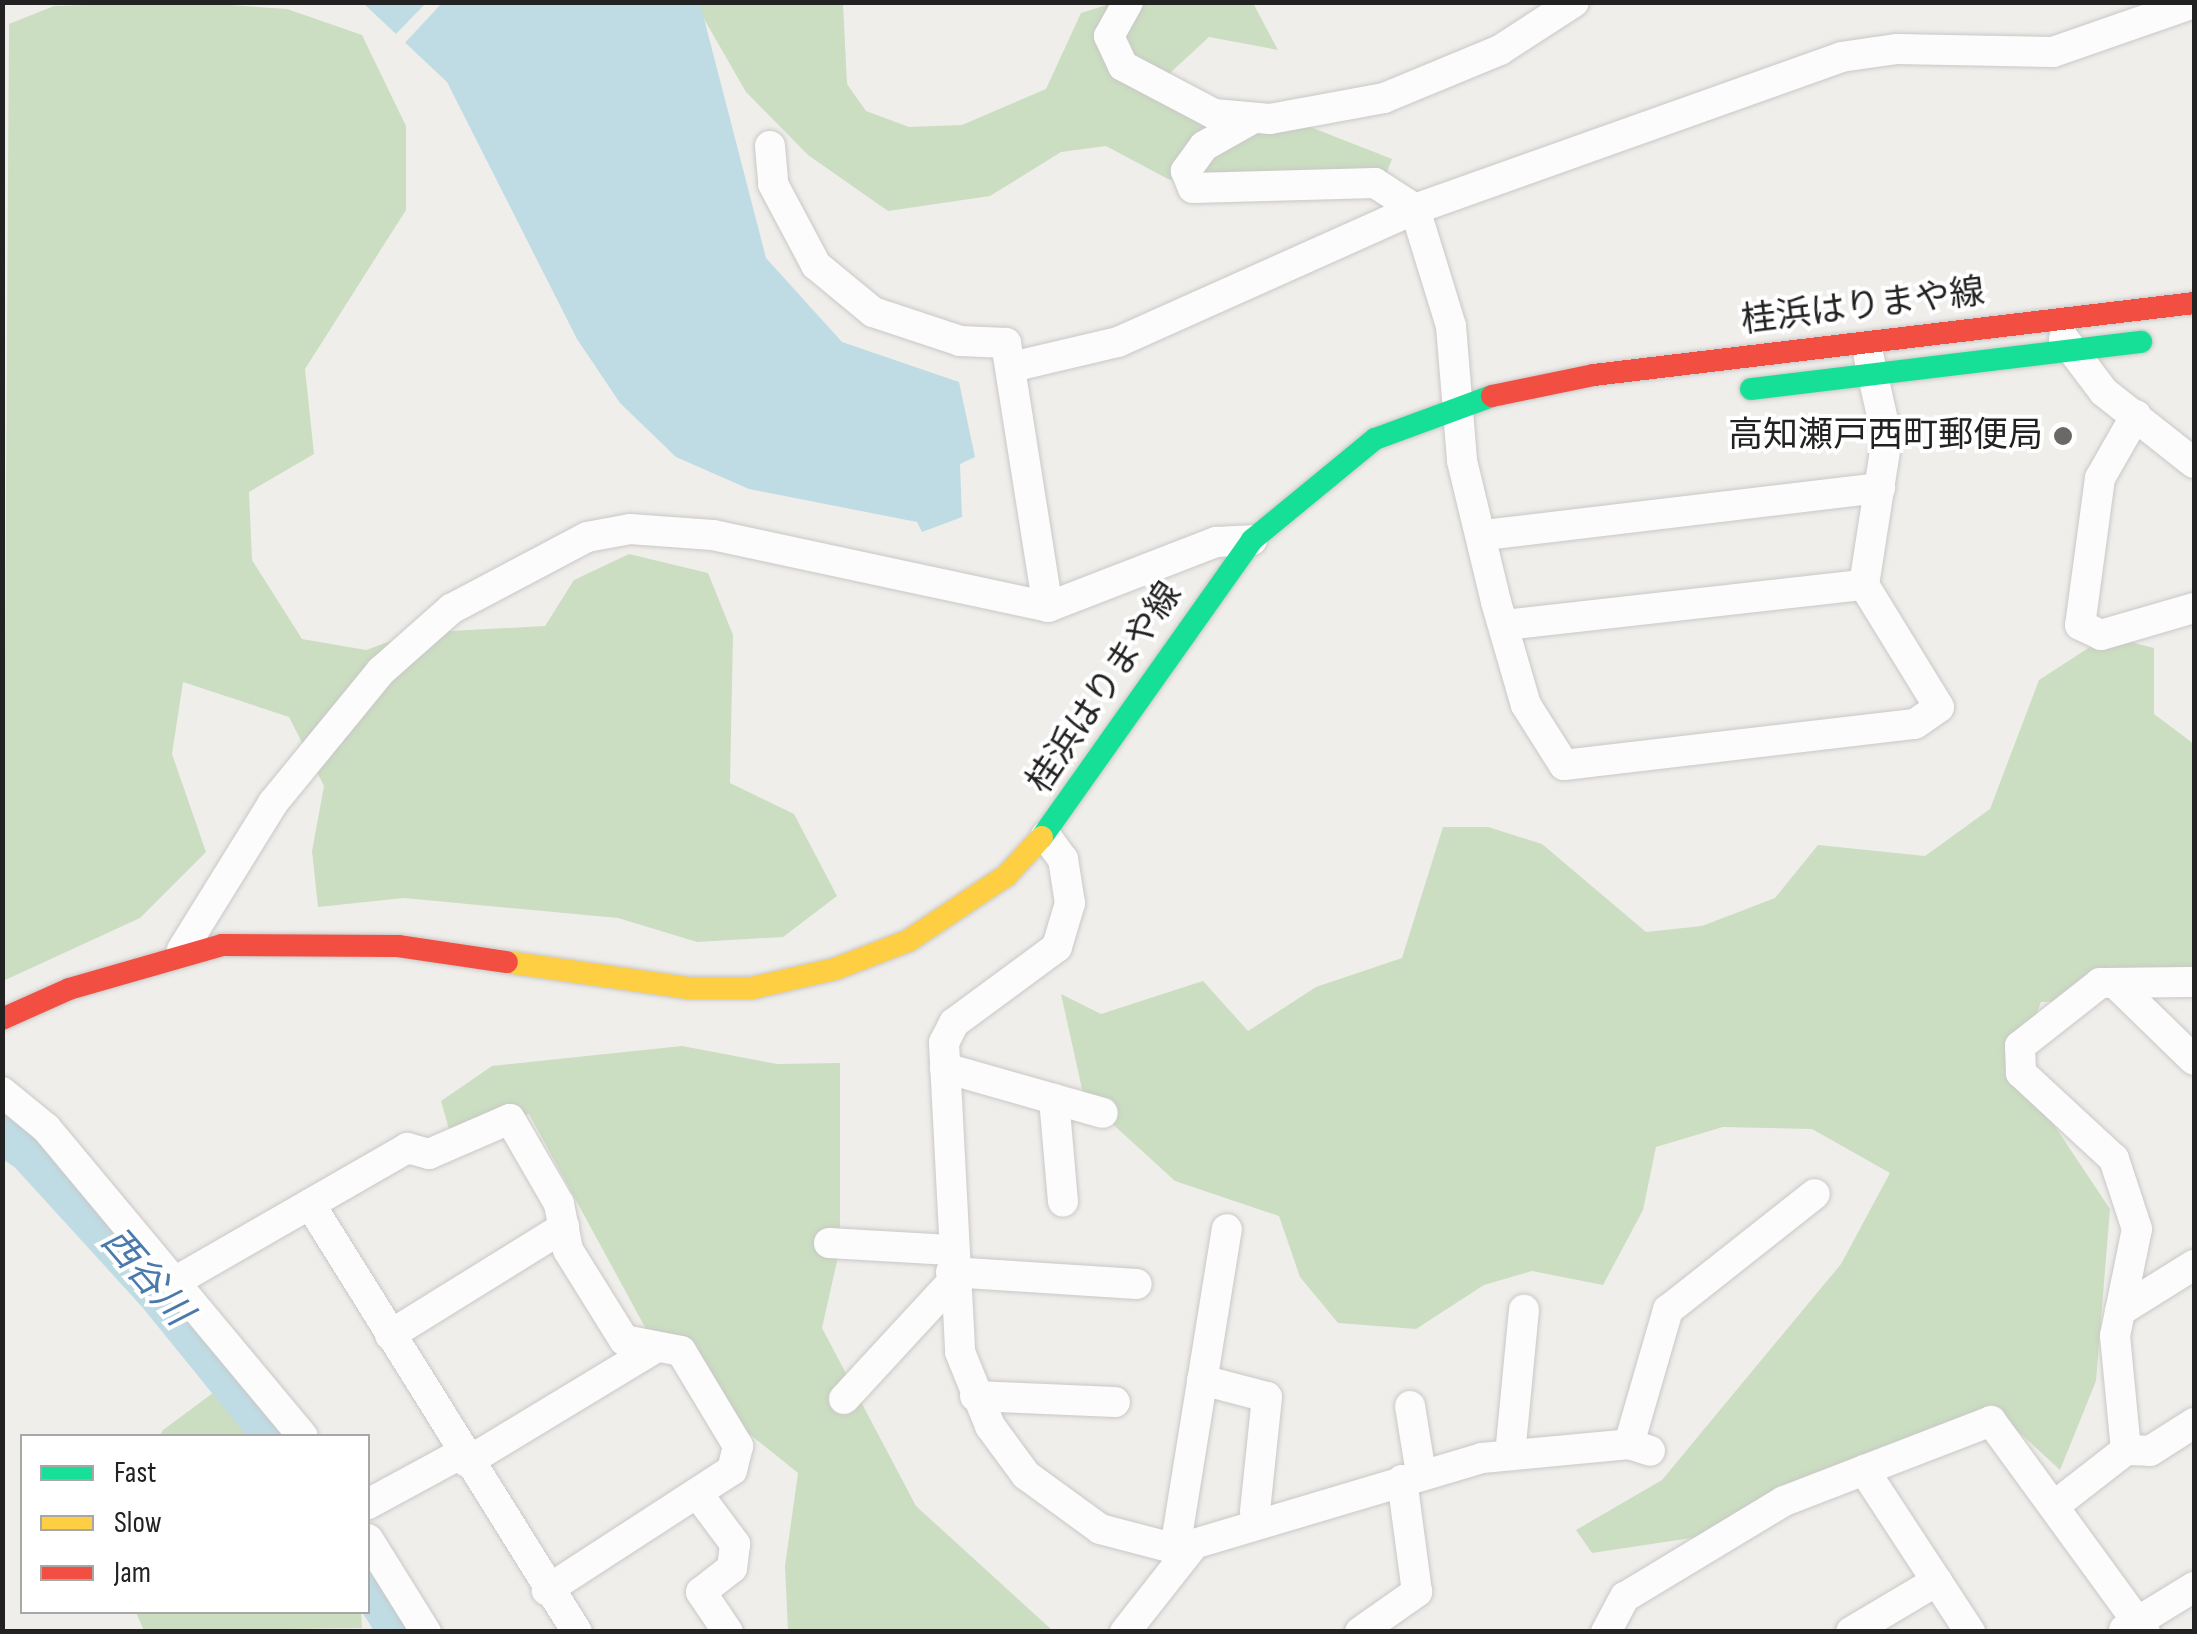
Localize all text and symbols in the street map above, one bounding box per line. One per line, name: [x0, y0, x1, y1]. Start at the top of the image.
street label: 桂浜はりまや線: [1739, 271, 1987, 343]
place label: 高知瀬戸西町郵便局: [1728, 415, 2043, 457]
marker: 高知瀬戸西町郵便局: [2052, 425, 2074, 447]
street label: 桂浜はりまや線: [1019, 575, 1191, 801]
water label: 西谷川: [91, 1219, 201, 1335]
legend: [20, 1434, 370, 1614]
text: Fast: [114, 1455, 156, 1491]
text: Slow: [114, 1505, 162, 1541]
text: Jam: [114, 1555, 151, 1591]

